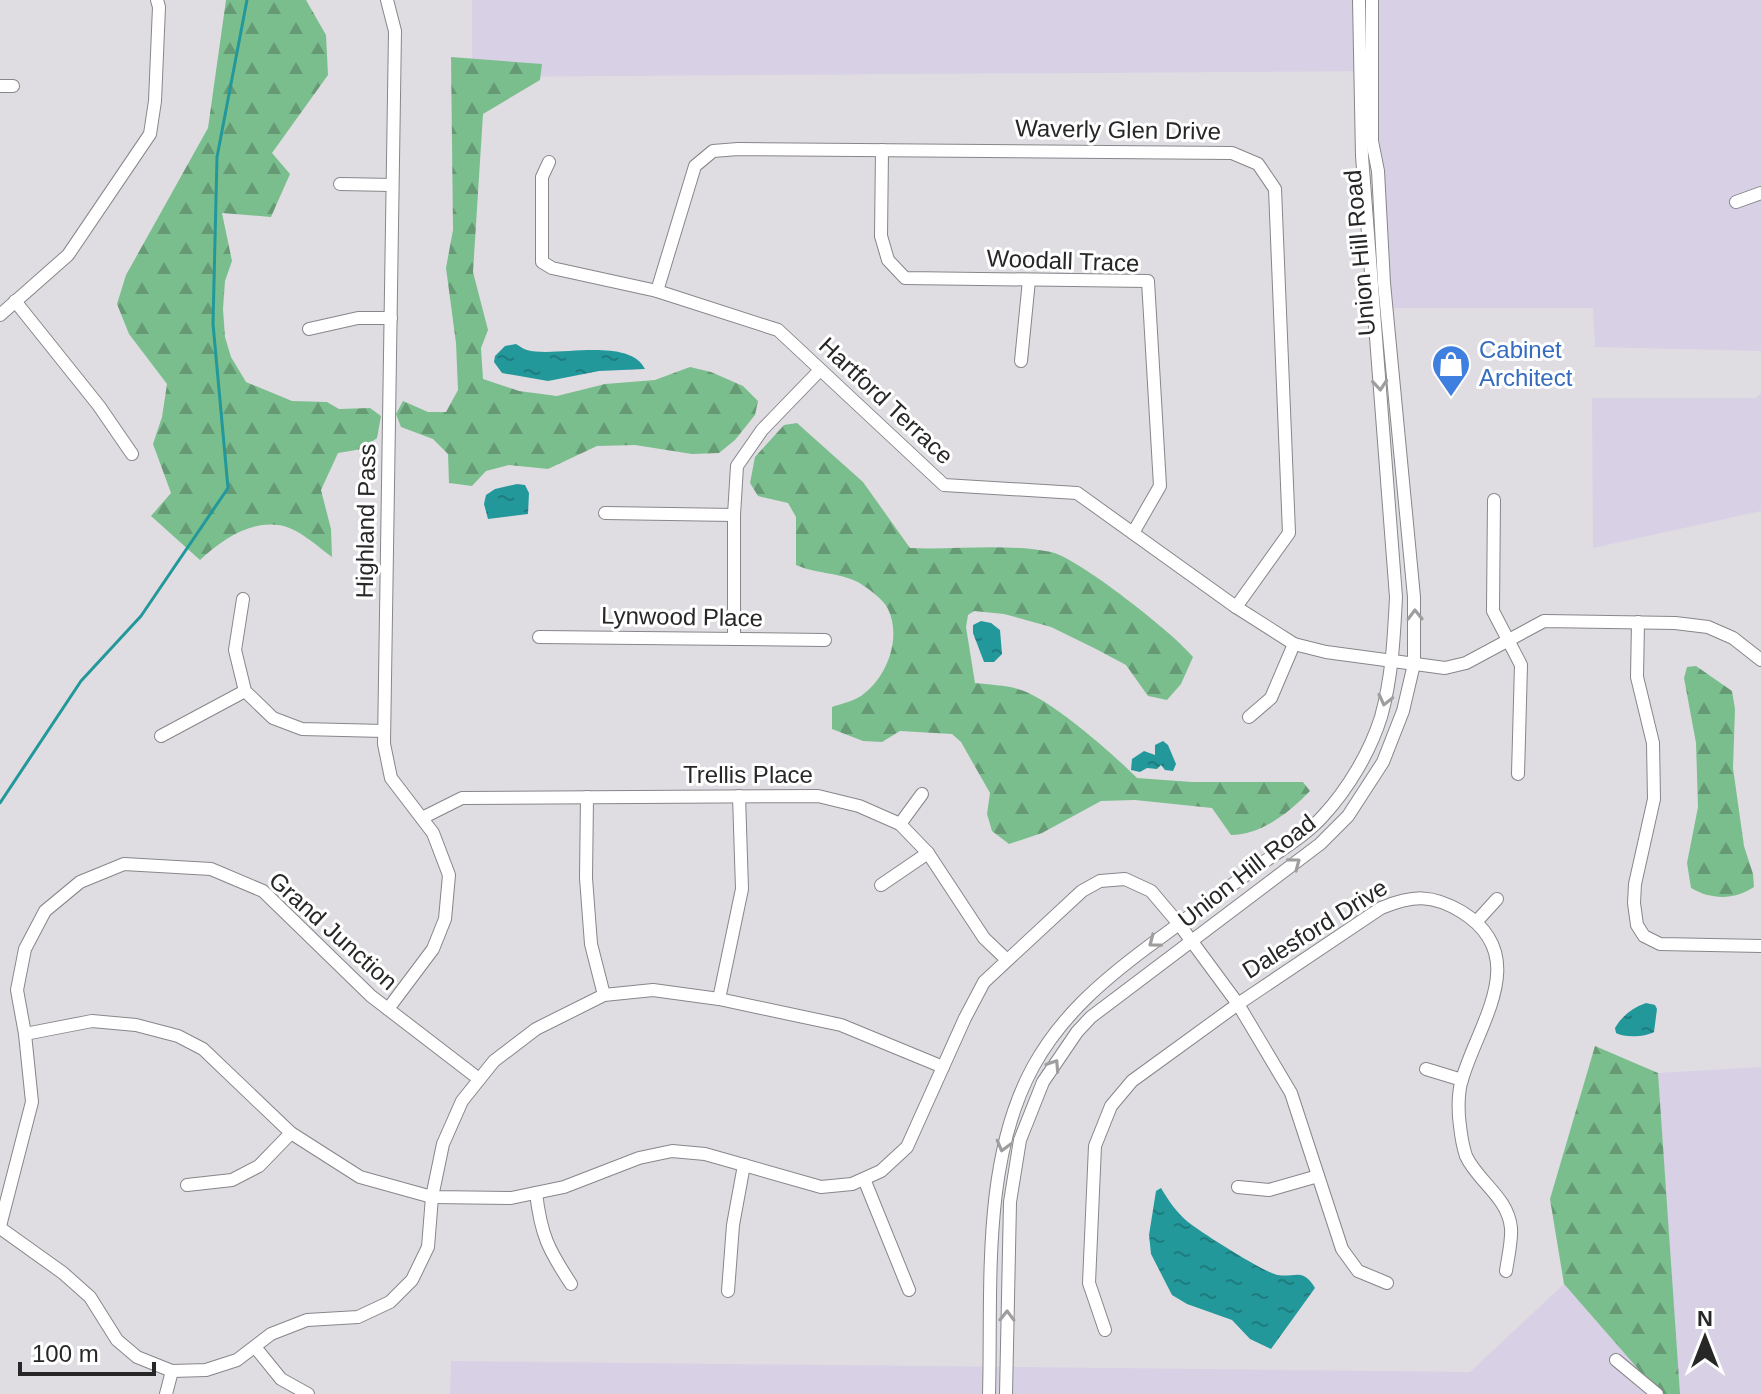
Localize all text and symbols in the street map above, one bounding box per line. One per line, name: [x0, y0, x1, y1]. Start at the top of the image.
street label: Waverly Glen Drive: [1015, 114, 1221, 145]
street label: Union Hill Road: [1339, 169, 1380, 337]
street label: Woodall Trace: [986, 244, 1140, 277]
street label: Hartford Terrace: [814, 332, 959, 469]
place label: Cabinet Architect: [1479, 336, 1573, 391]
shop icon: Cabinet Architect: [1430, 343, 1472, 398]
one-way arrow: [1371, 379, 1388, 392]
street label: Highland Pass: [351, 443, 380, 599]
street label: Lynwood Place: [601, 602, 763, 631]
one-way arrow: [1406, 608, 1423, 621]
one-way arrow: [1377, 692, 1394, 706]
street label: Trellis Place: [683, 761, 813, 788]
street label: Union Hill Road: [1173, 809, 1321, 933]
one-way arrow: [1286, 858, 1301, 872]
street label: Grand Junction: [264, 866, 403, 995]
street label: Dalesford Drive: [1237, 873, 1392, 984]
one-way arrow: [1148, 933, 1163, 947]
one-way arrow: [1045, 1059, 1060, 1073]
one-way arrow: [996, 1138, 1013, 1152]
north arrow: [1665, 1298, 1745, 1378]
text: N: [1697, 1306, 1713, 1331]
one-way arrow: [999, 1309, 1016, 1322]
scale bar: [20, 1326, 154, 1376]
text: 100 m: [32, 1340, 99, 1367]

